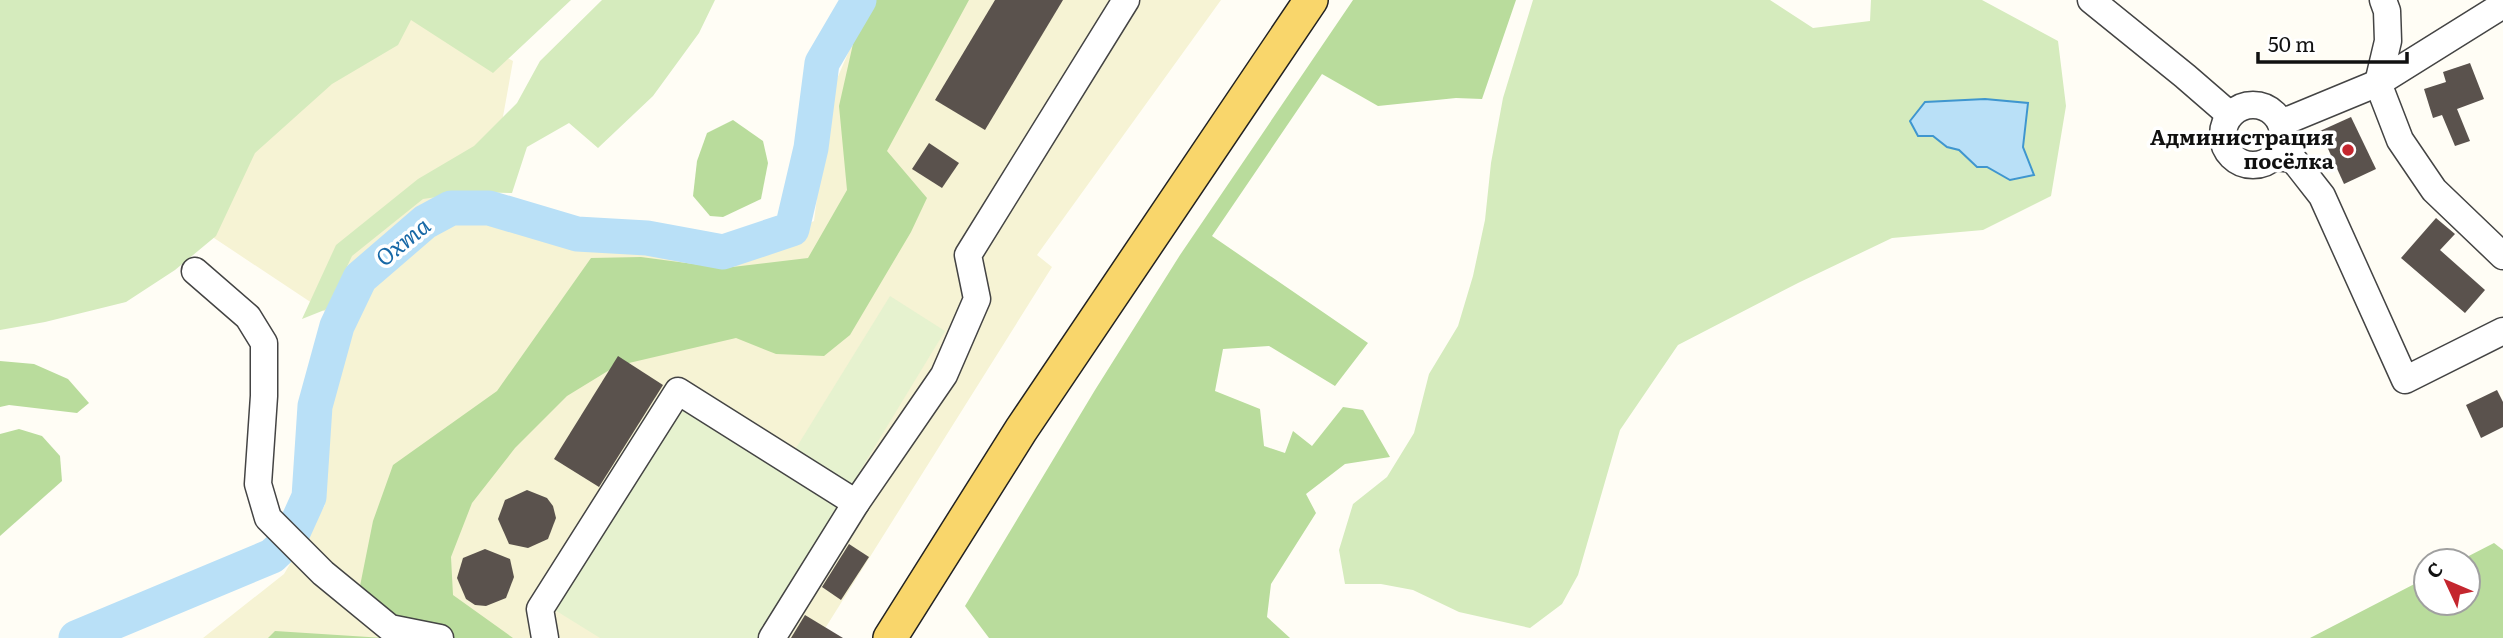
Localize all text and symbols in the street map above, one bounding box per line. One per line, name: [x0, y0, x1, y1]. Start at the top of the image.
scale bar: [2258, 21, 2407, 65]
text: 50 m: [2268, 27, 2315, 58]
place label: Администрация посёлка: [2150, 120, 2335, 175]
marker: Администрация посёлка: [2340, 142, 2356, 158]
water label: Охта: [367, 208, 437, 273]
north arrow: [2412, 547, 2482, 617]
text: С: [2419, 555, 2449, 584]

